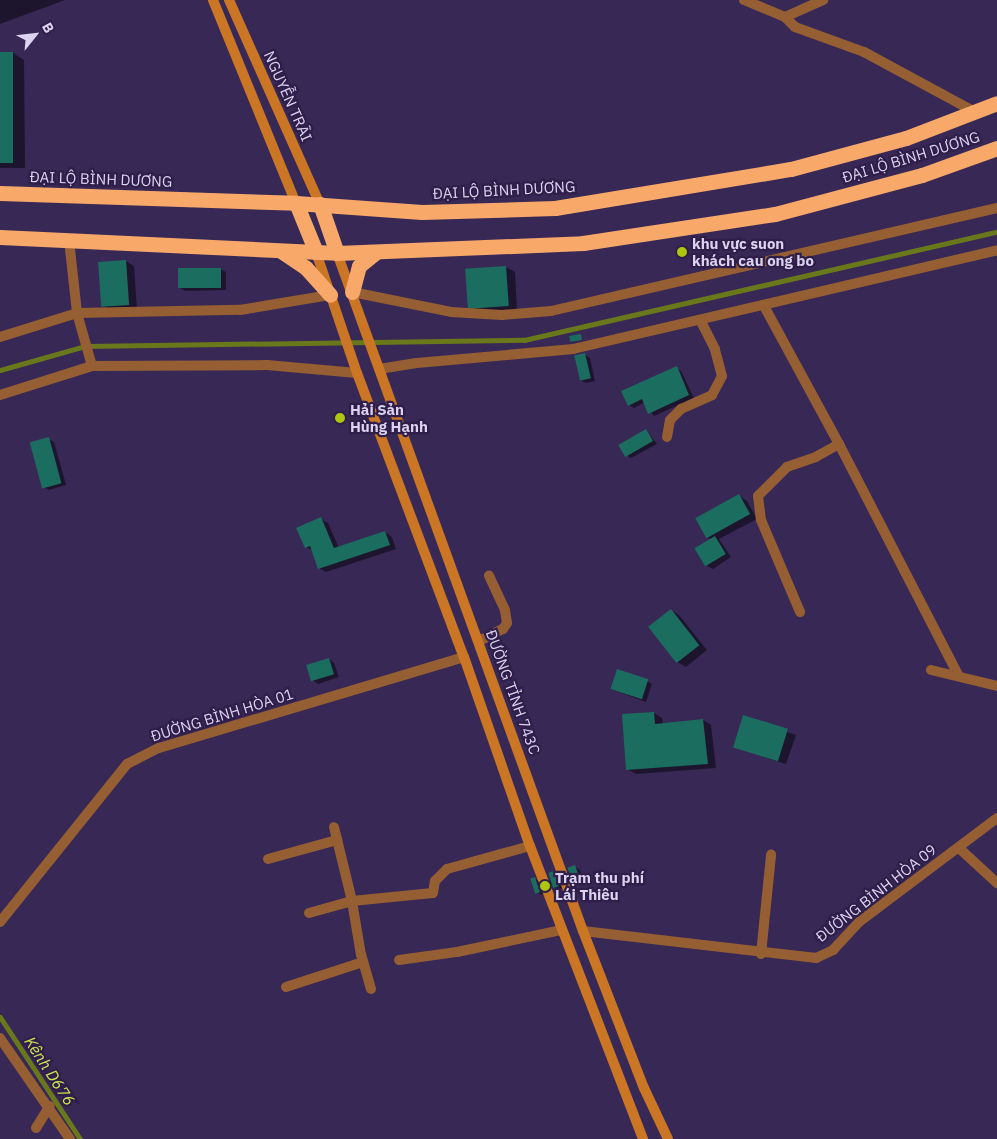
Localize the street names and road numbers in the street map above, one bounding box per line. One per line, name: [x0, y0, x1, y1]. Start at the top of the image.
street label: NGUYỄN TRÃI: [260, 48, 316, 144]
street label: ĐẠI LỘ BÌNH DƯƠNG: [840, 128, 982, 186]
street label: ĐẠI LỘ BÌNH DƯƠNG: [29, 168, 173, 190]
street label: ĐẠI LỘ BÌNH DƯƠNG: [432, 177, 576, 203]
street label: ĐƯỜNG TỈNH 743C: [482, 627, 544, 757]
street label: ĐƯỜNG BÌNH HÒA 01: [149, 685, 295, 745]
street label: ĐƯỜNG BÌNH HÒA 09: [812, 840, 940, 946]

